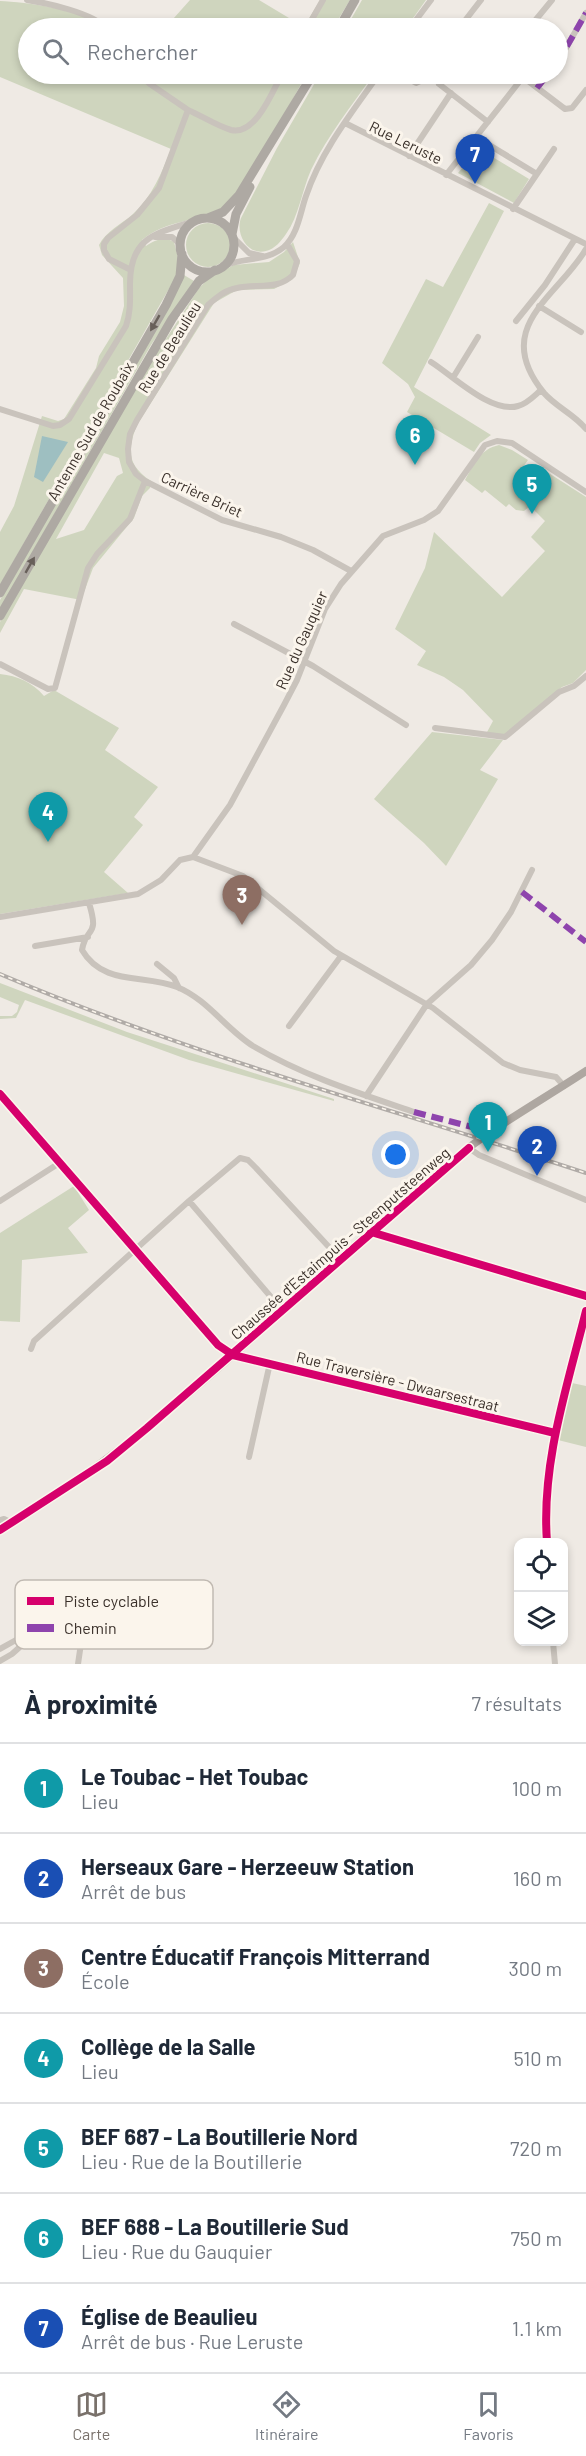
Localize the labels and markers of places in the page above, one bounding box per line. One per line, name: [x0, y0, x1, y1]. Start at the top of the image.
pin: 7: [456, 134, 494, 184]
pin: 6: [396, 416, 434, 465]
pin: 5: [512, 464, 552, 514]
pin: 4: [28, 792, 68, 842]
pin: 3: [222, 876, 262, 925]
pin: 1: [468, 1102, 508, 1152]
pin: 2: [518, 1126, 556, 1176]

